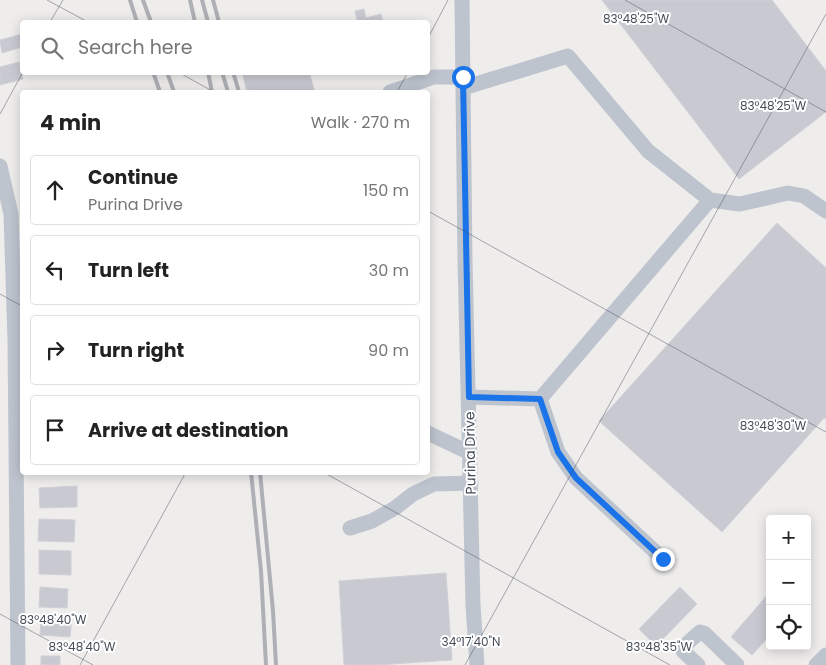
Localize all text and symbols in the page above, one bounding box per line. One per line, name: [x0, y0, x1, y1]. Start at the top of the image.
text: 83°48'25"W: [603, 10, 669, 27]
search box: [20, 20, 430, 75]
icon: search: [38, 34, 66, 62]
text: Search here: [78, 34, 192, 61]
route start: [452, 66, 475, 89]
text: 83°48'25"W: [740, 97, 806, 114]
text: 4 min: [40, 108, 101, 137]
text: Walk · 270 m: [311, 111, 410, 134]
text: Continue: [88, 164, 178, 191]
icon: ahead: [41, 176, 69, 204]
text: 150 m: [363, 179, 409, 202]
text: Purina Drive: [88, 193, 183, 216]
icon: left: [41, 256, 69, 284]
text: Turn left: [88, 257, 169, 284]
text: 30 m: [369, 259, 409, 282]
icon: right: [41, 336, 69, 364]
text: Turn right: [88, 337, 184, 364]
text: 90 m: [368, 339, 409, 362]
street label: Purina Drive: [459, 411, 481, 495]
icon: arrive: [41, 416, 69, 444]
text: Arrive at destination: [88, 417, 289, 444]
text: 83°48'30"W: [740, 417, 806, 434]
map controls: [766, 515, 811, 650]
button: +: [766, 515, 811, 560]
route end: [652, 548, 675, 571]
button: −: [766, 560, 811, 605]
button: locate: [766, 605, 811, 650]
text: 83°48'40"W: [20, 611, 87, 628]
text: 34°17'40"N: [442, 633, 500, 650]
text: 83°48'40"W: [49, 638, 116, 655]
text: 83°48'35"W: [626, 638, 692, 655]

